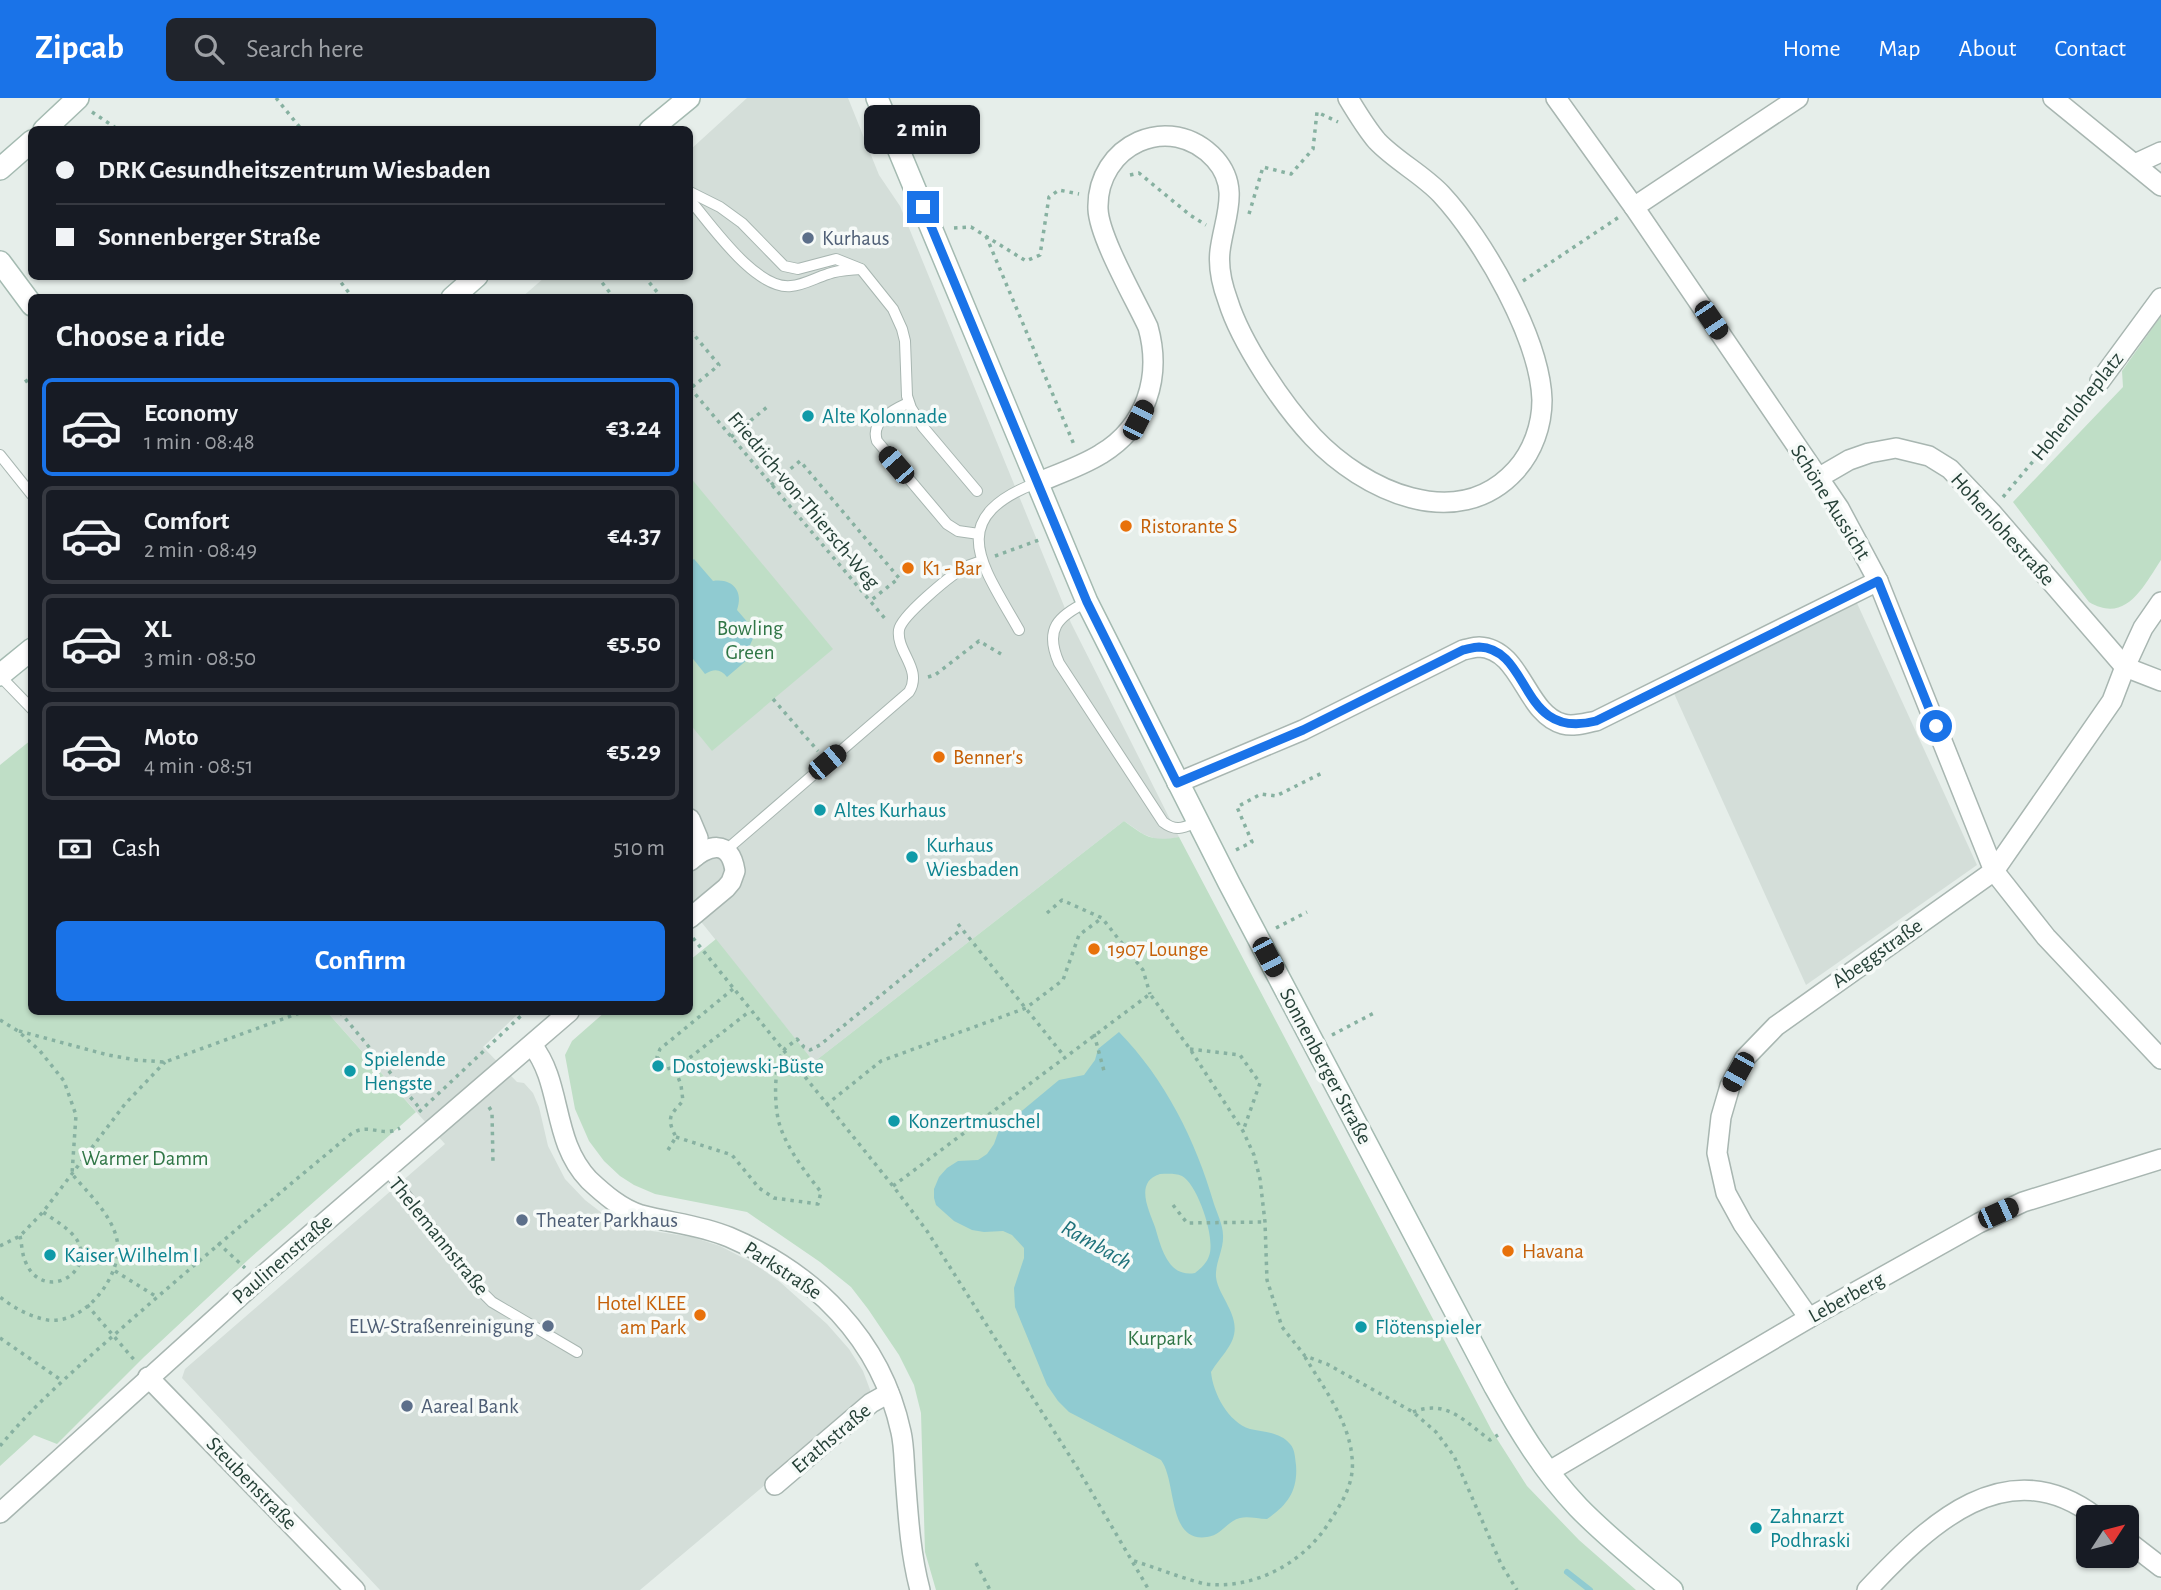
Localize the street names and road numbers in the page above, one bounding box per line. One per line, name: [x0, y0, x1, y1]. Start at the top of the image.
street label: Hohenloheplatz: [2027, 348, 2127, 464]
street label: Friedrich-von-Thiersch-Weg: [724, 408, 884, 593]
street label: Schöne Aussicht: [1787, 441, 1874, 564]
street label: Hohenlohestraße: [1947, 469, 2059, 590]
street label: Abeggstraße: [1828, 915, 1926, 992]
street label: Sonnenberger Straße: [1276, 985, 1375, 1148]
street label: Thelemannstraße: [385, 1173, 493, 1299]
street label: Paulinenstraße: [228, 1211, 336, 1308]
street label: Parkstraße: [740, 1238, 825, 1303]
street label: Leberberg: [1805, 1268, 1888, 1327]
street label: Erathstraße: [788, 1400, 875, 1477]
street label: Steubenstraße: [202, 1433, 301, 1534]

